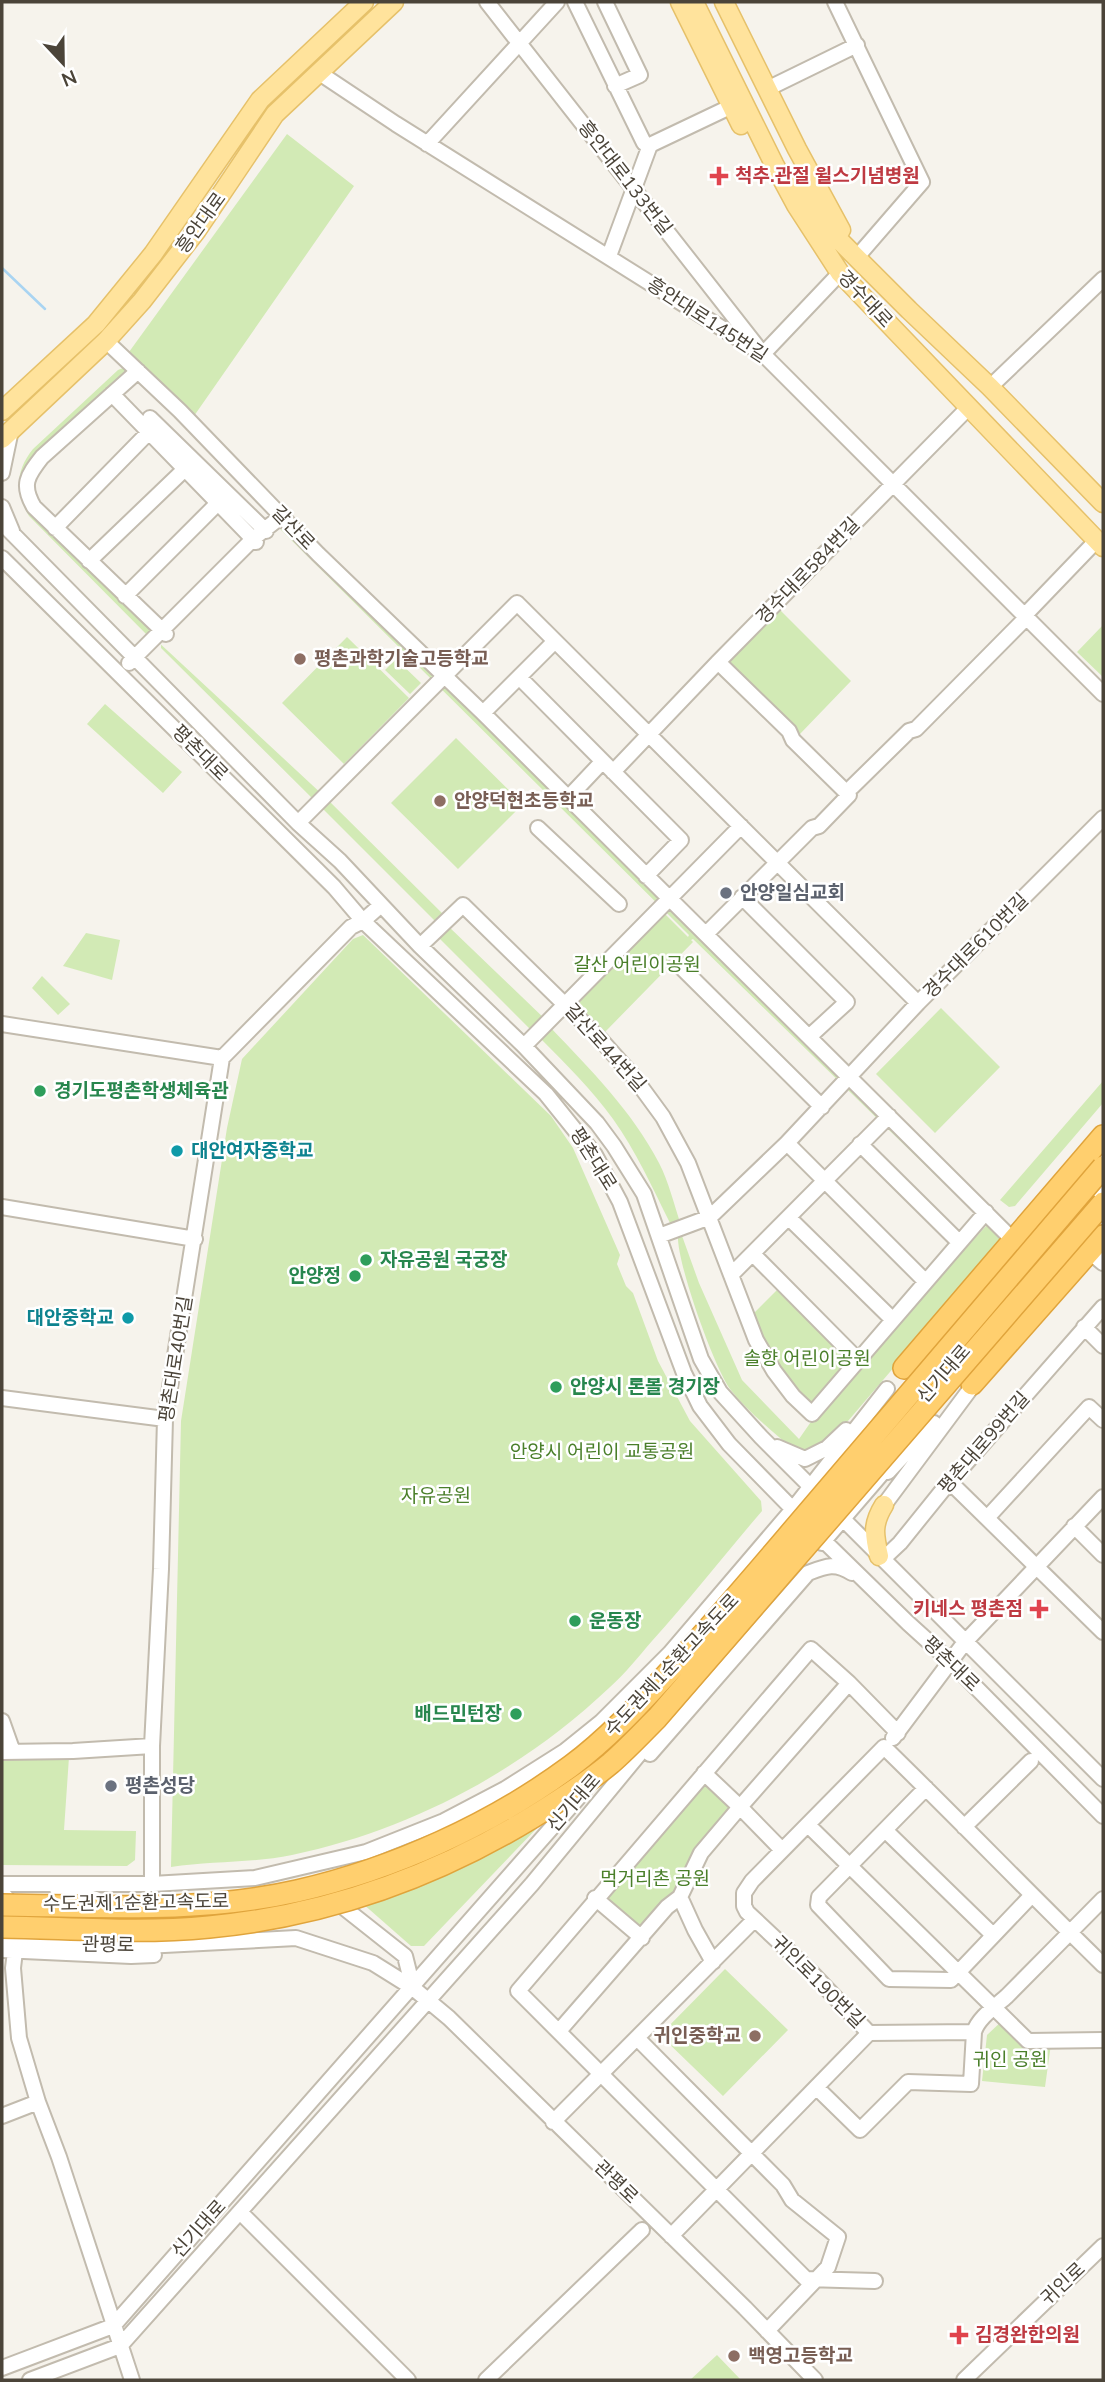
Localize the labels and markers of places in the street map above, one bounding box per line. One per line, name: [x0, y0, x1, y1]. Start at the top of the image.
place label: 척추.관절 윌스기념병원: [735, 163, 920, 189]
marker: 척추.관절 윌스기념병원: [709, 166, 729, 186]
place label: 평촌과학기술고등학교: [314, 646, 489, 672]
marker: 평촌과학기술고등학교: [292, 651, 308, 667]
place label: 안양덕현초등학교: [454, 788, 594, 814]
marker: 안양덕현초등학교: [432, 793, 448, 809]
place label: 안양일심교회: [740, 880, 845, 906]
marker: 안양일심교회: [718, 885, 734, 901]
place label: 경기도평촌학생체육관: [54, 1078, 229, 1104]
marker: 경기도평촌학생체육관: [32, 1083, 48, 1099]
place label: 대안여자중학교: [191, 1138, 313, 1164]
marker: 대안여자중학교: [169, 1143, 185, 1159]
place label: 자유공원 국궁장: [380, 1247, 508, 1273]
marker: 자유공원 국궁장: [358, 1252, 374, 1268]
place label: 안양정: [289, 1263, 341, 1289]
marker: 안양정: [347, 1268, 363, 1284]
place label: 대안중학교: [27, 1305, 114, 1331]
marker: 대안중학교: [120, 1310, 136, 1326]
place label: 안양시 론볼 경기장: [570, 1374, 720, 1400]
marker: 안양시 론볼 경기장: [548, 1379, 564, 1395]
place label: 키네스 평촌점: [913, 1596, 1023, 1622]
marker: 키네스 평촌점: [1029, 1599, 1049, 1619]
place label: 운동장: [589, 1608, 641, 1634]
marker: 운동장: [567, 1613, 583, 1629]
place label: 배드민턴장: [415, 1701, 502, 1727]
marker: 배드민턴장: [508, 1706, 524, 1722]
place label: 평촌성당: [125, 1773, 195, 1799]
marker: 평촌성당: [103, 1778, 119, 1794]
place label: 귀인중학교: [654, 2023, 741, 2049]
marker: 귀인중학교: [747, 2028, 763, 2044]
place label: 김경완한의원: [975, 2322, 1080, 2348]
marker: 김경완한의원: [949, 2325, 969, 2345]
place label: 백영고등학교: [748, 2343, 853, 2369]
marker: 백영고등학교: [726, 2348, 742, 2364]

